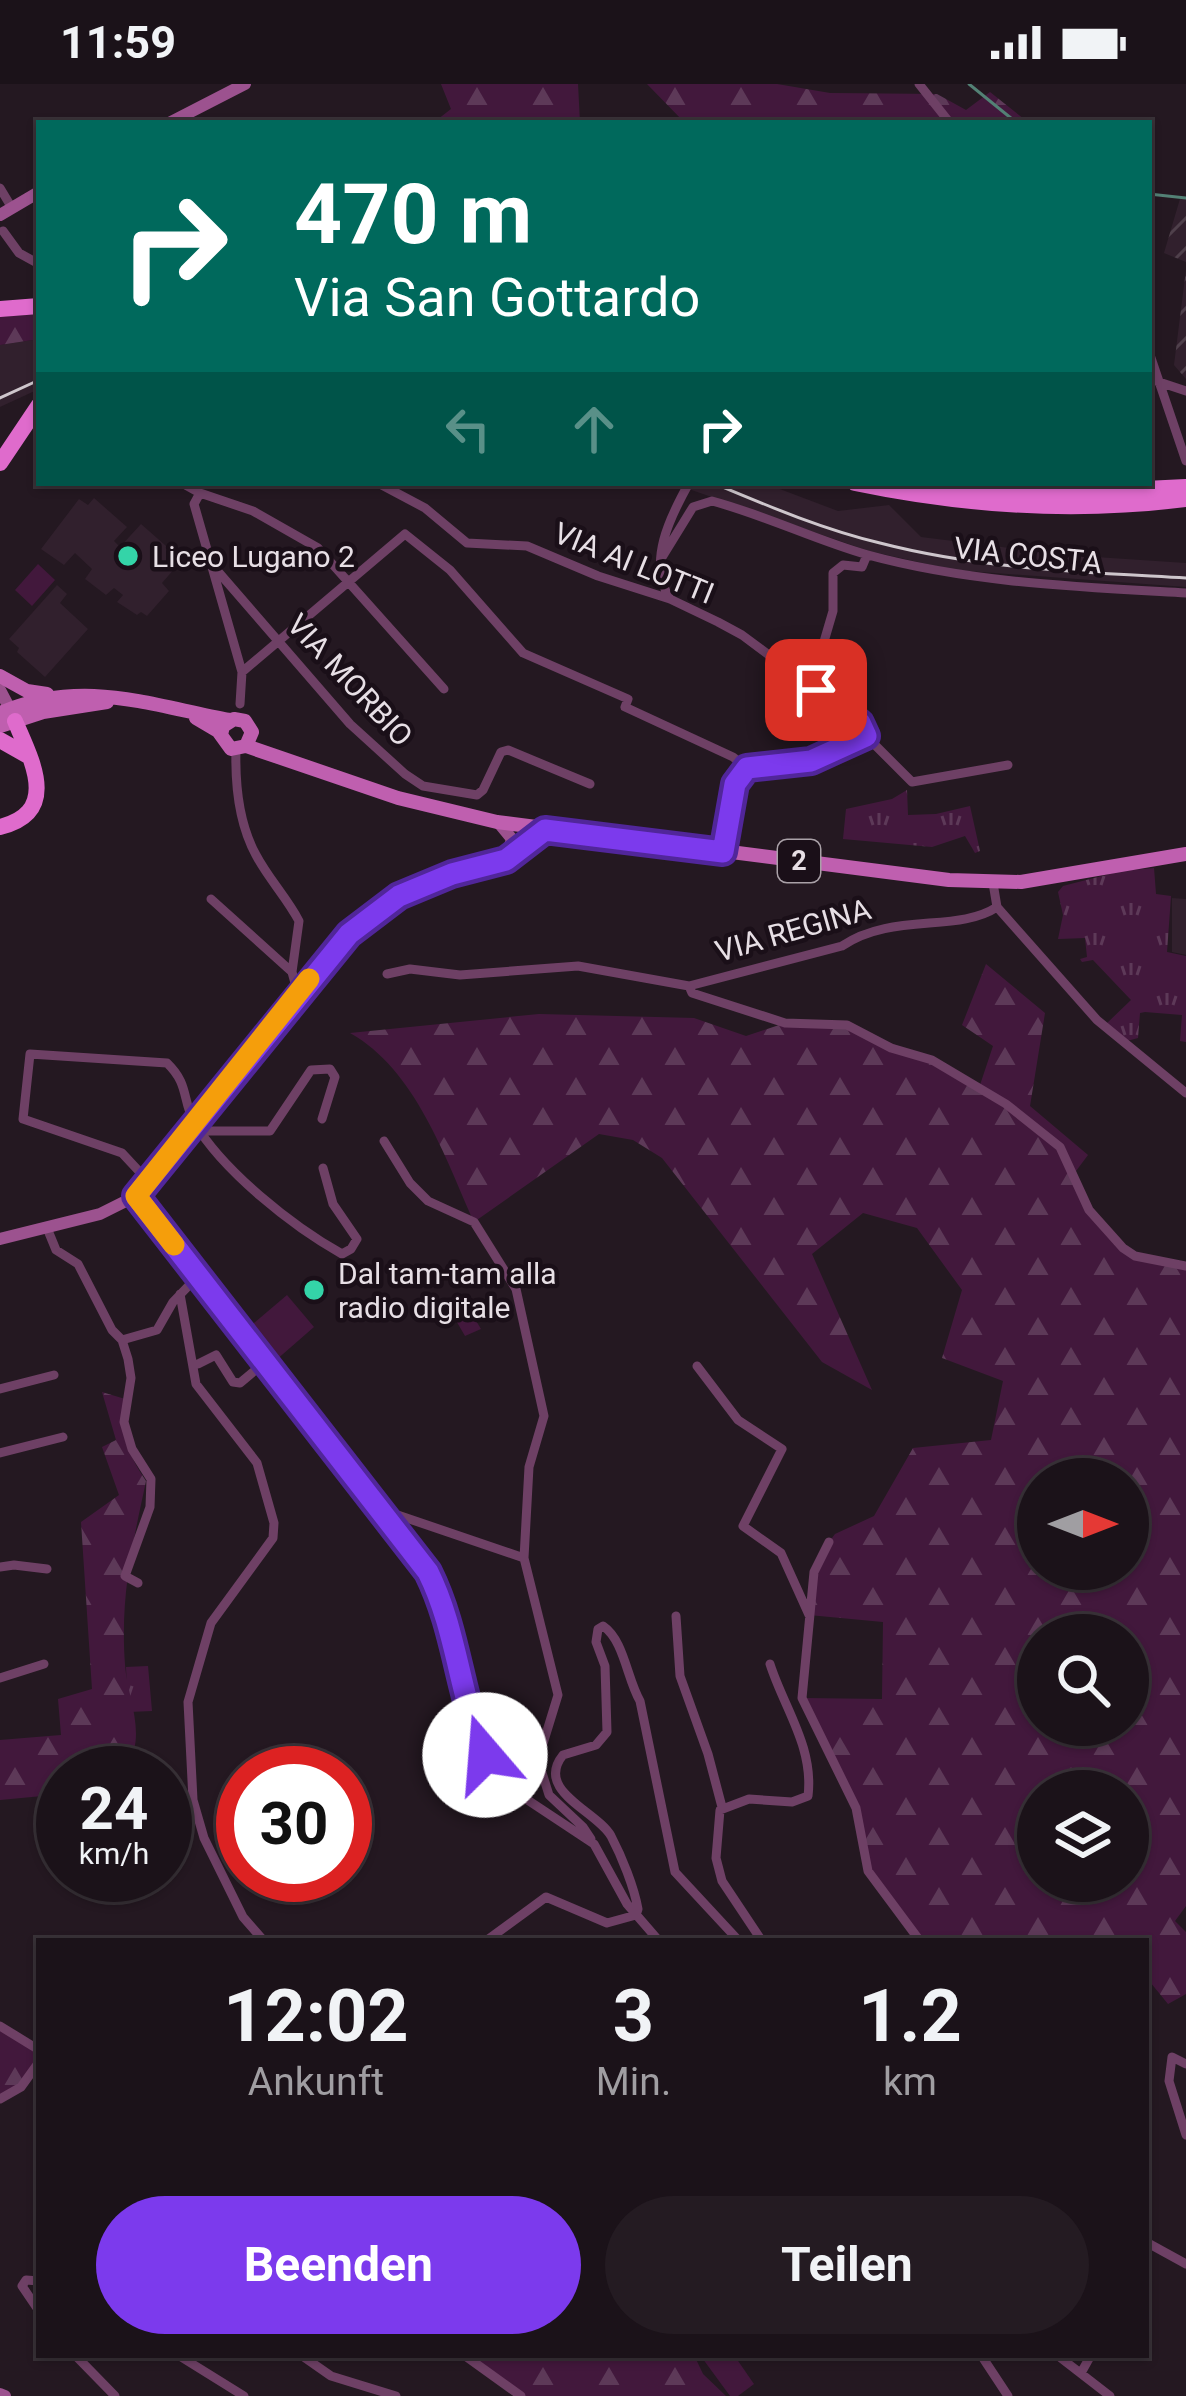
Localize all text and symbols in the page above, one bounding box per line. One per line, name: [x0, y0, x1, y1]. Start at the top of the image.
text: 11:59: [60, 16, 176, 69]
text: 470 m: [294, 165, 532, 264]
icon: right: [96, 168, 252, 324]
text: Via San Gottardo: [294, 266, 700, 329]
icon: left: [435, 396, 501, 462]
icon: ahead: [561, 396, 627, 462]
icon: right: [687, 396, 753, 462]
street label: VIA AI LOTTI: [549, 515, 719, 611]
street label: VIA COSTA: [952, 530, 1104, 580]
place label: Liceo Lugano 2: [152, 539, 355, 574]
marker: Liceo Lugano 2: [115, 543, 141, 569]
street label: VIA MORBIO: [280, 607, 420, 753]
pin: [765, 639, 867, 741]
icon: arrive: [783, 657, 849, 723]
road number: 2: [778, 840, 820, 882]
street label: VIA REGINA: [711, 891, 875, 969]
place label: Dal tam-tam alla radio digitale: [338, 1256, 557, 1325]
marker: Dal tam-tam alla radio digitale: [301, 1277, 327, 1303]
north arrow: [1017, 1458, 1149, 1590]
map controls: [1017, 1458, 1149, 1902]
button: search: [1017, 1614, 1149, 1746]
position arrow: [422, 1692, 548, 1818]
speed limit sign: 30: [216, 1746, 372, 1902]
button: layers: [1017, 1770, 1149, 1902]
text: 24: [80, 1773, 148, 1844]
text: km/h: [79, 1836, 149, 1871]
text: 12:02: [223, 1974, 409, 2059]
text: 3: [613, 1974, 654, 2059]
text: 1.2: [858, 1974, 962, 2059]
text: Ankunft: [248, 2059, 384, 2105]
text: Min.: [596, 2059, 671, 2105]
text: km: [883, 2059, 937, 2105]
button: Beenden: [96, 2196, 581, 2334]
button: Teilen: [605, 2196, 1089, 2334]

